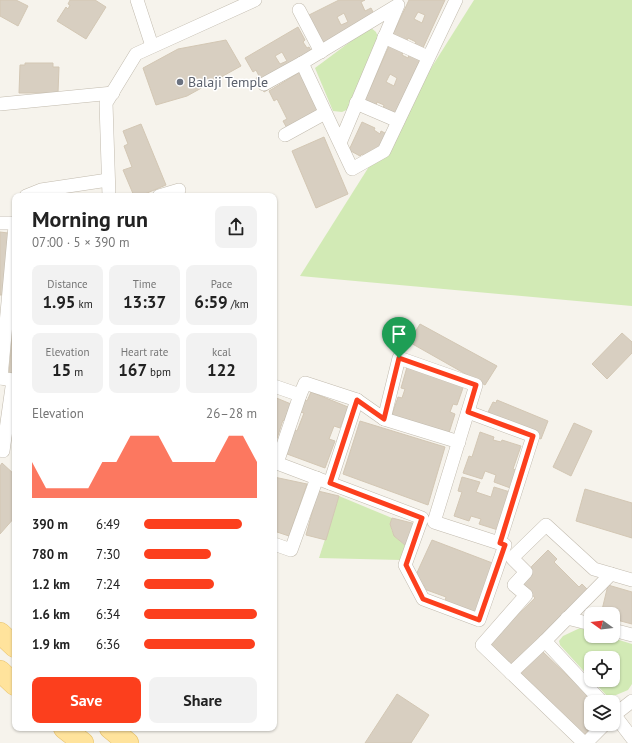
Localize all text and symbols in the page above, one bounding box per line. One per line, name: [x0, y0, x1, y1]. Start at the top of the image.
place label: Balaji Temple: [188, 73, 268, 91]
marker: Balaji Temple: [175, 77, 185, 87]
text: Morning run: [32, 205, 148, 233]
button: share: [215, 206, 257, 248]
text: 07:00 · 5 × 390 m: [32, 234, 129, 251]
text: Distance: [47, 277, 88, 291]
text: Time: [133, 277, 156, 291]
text: Pace: [211, 277, 232, 291]
text: 1.95: [42, 291, 75, 313]
text: 13:37: [123, 291, 166, 313]
text: 6:59: [194, 291, 228, 313]
text: km: [75, 297, 93, 311]
text: /km: [228, 297, 249, 311]
pin: [382, 317, 416, 358]
icon: arrive: [388, 323, 410, 345]
text: Elevation: [46, 345, 89, 359]
text: Heart rate: [121, 345, 168, 359]
text: kcal: [212, 345, 231, 359]
text: 15: [52, 359, 71, 381]
text: 167: [118, 359, 147, 381]
text: 122: [207, 359, 236, 381]
text: m: [71, 365, 83, 379]
text: bpm: [147, 365, 171, 379]
text: Elevation: [32, 405, 84, 422]
text: 26–28 m: [206, 405, 257, 422]
text: 390 m: [32, 516, 68, 533]
text: 6:49: [96, 516, 120, 533]
text: 780 m: [32, 546, 68, 563]
text: 7:30: [96, 546, 120, 563]
text: 1.2 km: [32, 576, 70, 593]
text: 7:24: [96, 576, 120, 593]
text: 1.6 km: [32, 606, 70, 623]
text: 6:34: [96, 606, 120, 623]
north arrow: [584, 607, 620, 643]
map controls: [584, 607, 620, 731]
text: 1.9 km: [32, 636, 70, 653]
text: 6:36: [96, 636, 120, 653]
button: locate: [584, 651, 620, 687]
button: Save: [32, 677, 141, 723]
button: Share: [149, 677, 257, 723]
button: layers: [584, 695, 620, 731]

